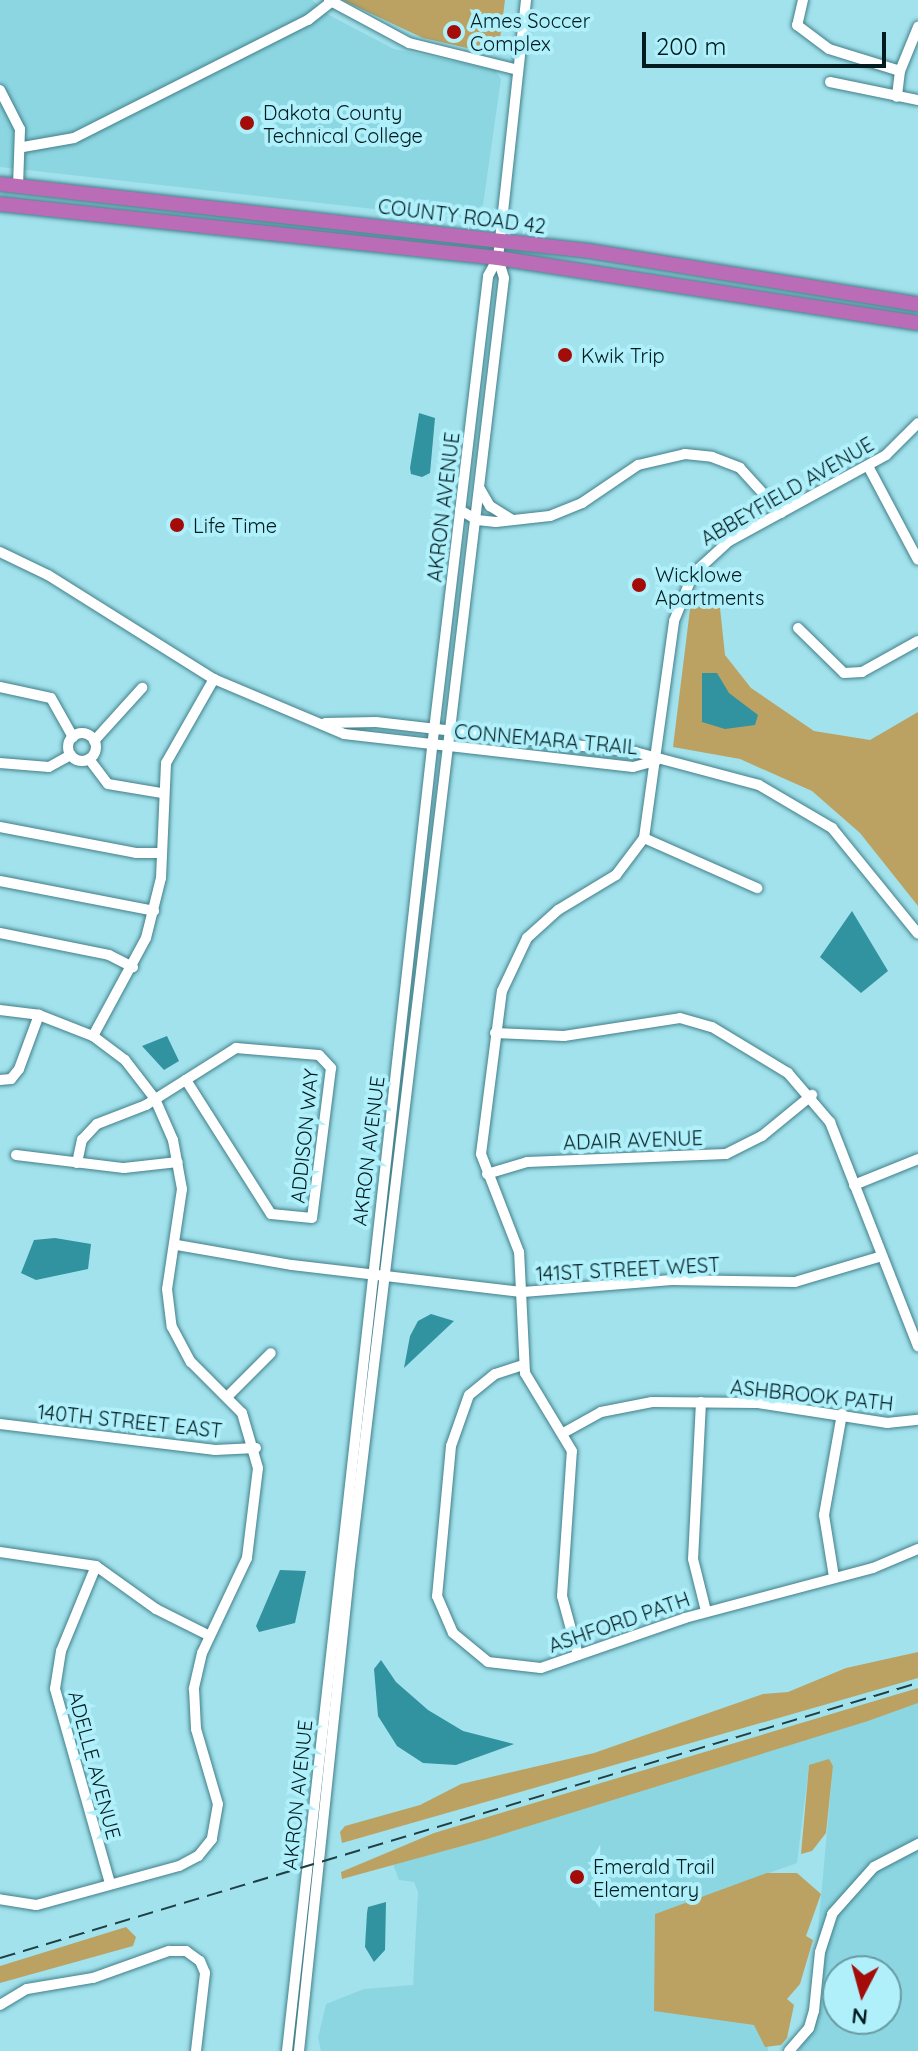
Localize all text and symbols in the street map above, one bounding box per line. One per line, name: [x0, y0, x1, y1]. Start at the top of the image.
place label: Ames Soccer Complex: [470, 8, 590, 55]
scale bar: [646, 16, 890, 66]
marker: Ames Soccer Complex: [445, 23, 463, 41]
text: 200 m: [656, 31, 726, 61]
place label: Dakota County Technical College: [263, 100, 423, 147]
marker: Dakota County Technical College: [238, 114, 256, 132]
street label: COUNTY ROAD 42: [377, 194, 547, 238]
place label: Kwik Trip: [581, 343, 665, 367]
marker: Kwik Trip: [556, 346, 574, 364]
street label: AKRON AVENUE: [422, 431, 464, 583]
street label: ABBEYFIELD AVENUE: [696, 432, 878, 550]
place label: Life Time: [193, 513, 277, 537]
marker: Life Time: [168, 516, 186, 534]
place label: Wicklowe Apartments: [655, 562, 764, 609]
marker: Wicklowe Apartments: [630, 576, 648, 594]
street label: CONNEMARA TRAIL: [453, 719, 639, 759]
street label: ADDISON WAY: [285, 1067, 323, 1205]
street label: AKRON AVENUE: [347, 1075, 389, 1227]
street label: ADAIR AVENUE: [563, 1126, 703, 1154]
street label: 141ST STREET WEST: [535, 1252, 721, 1286]
street label: ASHBROOK PATH: [729, 1374, 895, 1416]
street label: 140TH STREET EAST: [36, 1399, 224, 1443]
street label: ASHFORD PATH: [545, 1587, 693, 1657]
street label: ADELLE AVENUE: [64, 1688, 126, 1842]
street label: AKRON AVENUE: [277, 1719, 317, 1871]
place label: Emerald Trail Elementary: [593, 1854, 715, 1901]
marker: Emerald Trail Elementary: [568, 1868, 586, 1886]
north arrow: [822, 1955, 902, 2035]
text: N: [850, 2002, 869, 2032]

